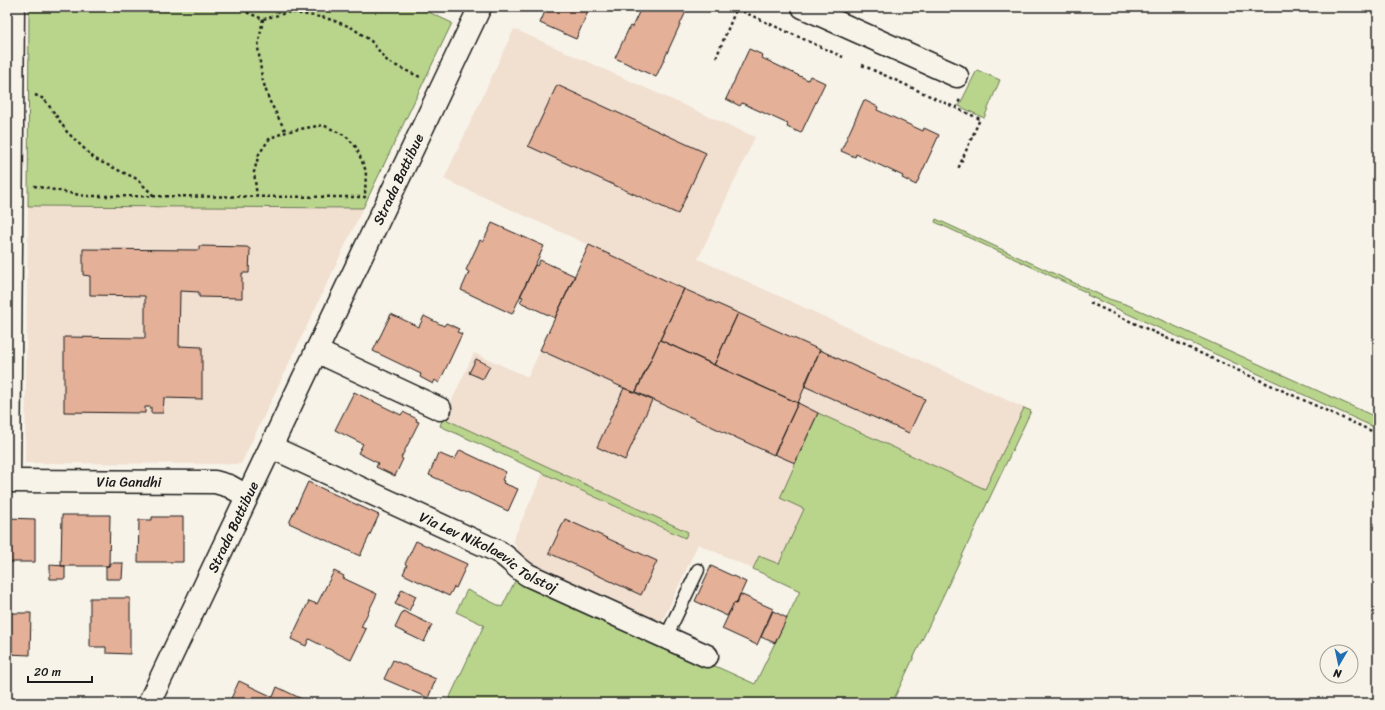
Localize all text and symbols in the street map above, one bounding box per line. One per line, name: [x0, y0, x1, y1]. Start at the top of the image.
street label: Strada Battibue: [366, 129, 431, 230]
street label: Via Gandhi: [97, 469, 163, 495]
street label: Strada Battibue: [201, 477, 266, 577]
street label: Via Lev Nikolaevic Tolstoj: [415, 505, 562, 600]
north arrow: [1319, 644, 1359, 684]
scale bar: [28, 658, 92, 684]
text: 20 m: [34, 661, 61, 683]
text: N: [1332, 663, 1344, 684]

